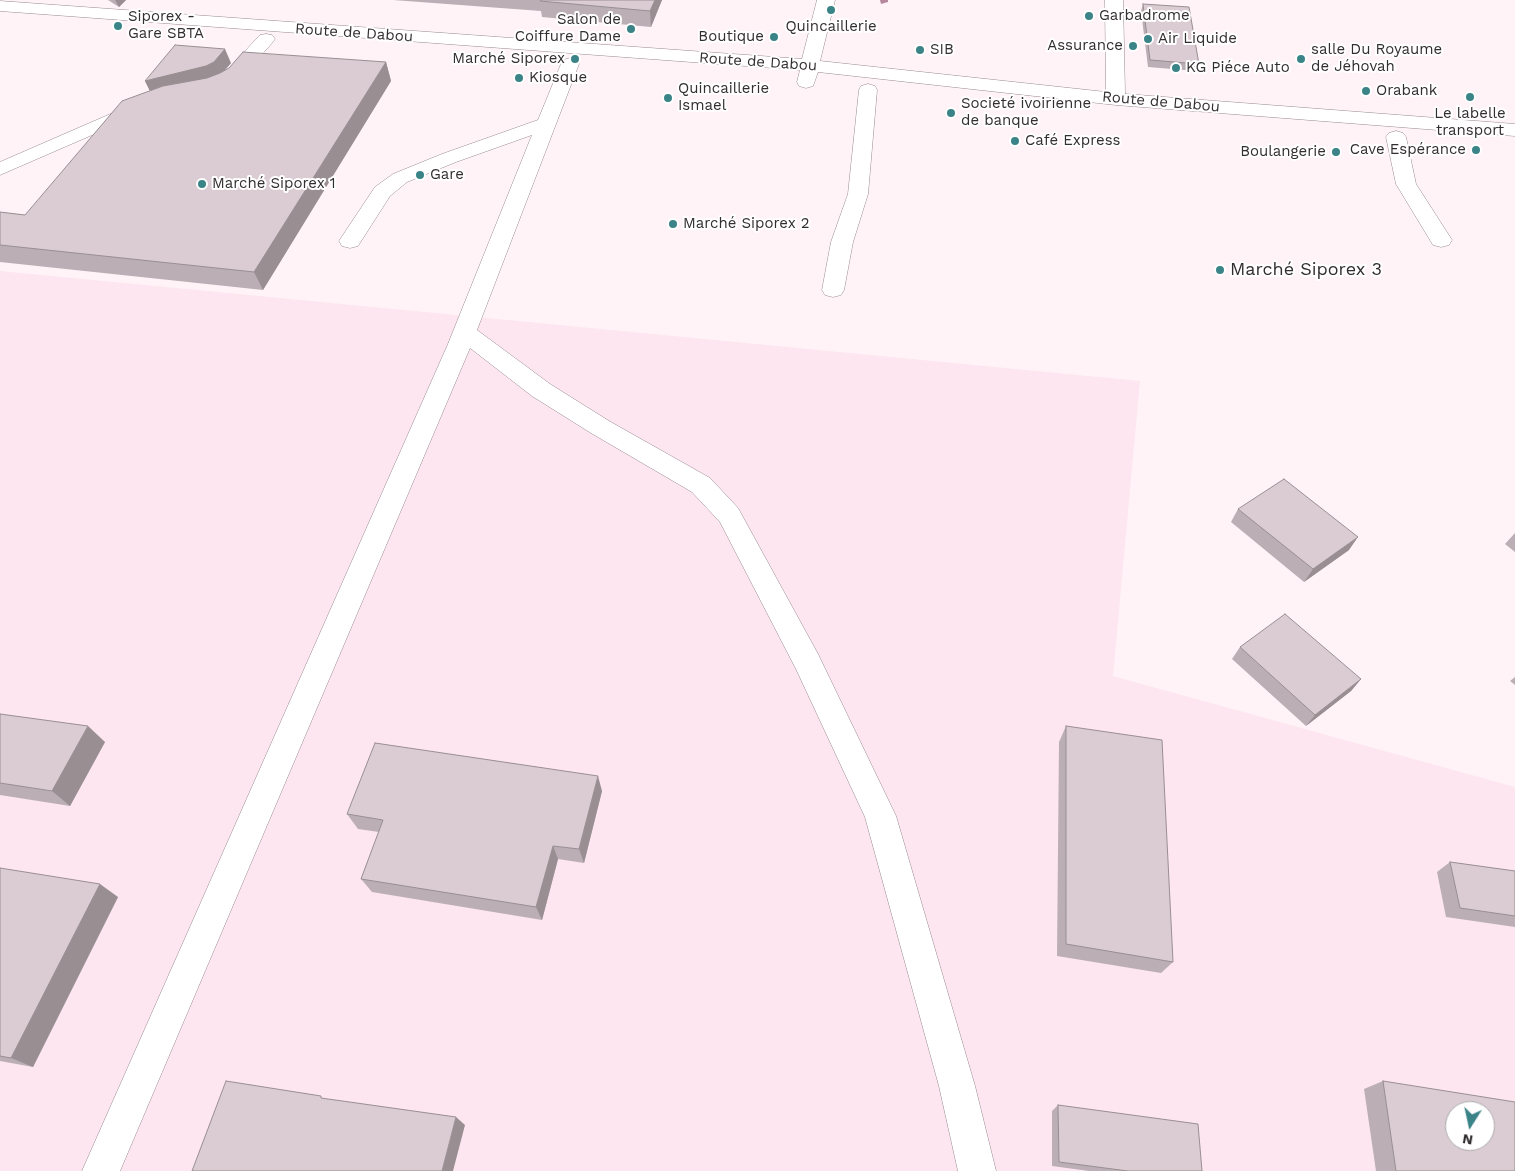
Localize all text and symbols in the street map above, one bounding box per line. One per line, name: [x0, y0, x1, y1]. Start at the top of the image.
marker: Quincaillerie: [825, 4, 837, 16]
place label: Garbadrome: [1099, 7, 1190, 25]
place label: Siporex - Gare SBTA: [128, 8, 204, 43]
marker: Garbadrome: [1083, 10, 1095, 22]
place label: Salon de Coiffure Dame: [515, 11, 621, 46]
place label: Quincaillerie: [785, 18, 877, 36]
marker: Siporex - Gare SBTA: [112, 20, 124, 32]
street label: Route de Dabou: [294, 20, 414, 46]
marker: Salon de Coiffure Dame: [625, 23, 637, 35]
place label: Boutique: [698, 28, 764, 46]
place label: Air Liquide: [1158, 30, 1237, 48]
marker: Boutique: [768, 31, 780, 43]
marker: Air Liquide: [1142, 33, 1154, 45]
place label: Assurance: [1047, 37, 1123, 55]
marker: Assurance: [1127, 40, 1139, 52]
place label: SIB: [930, 41, 954, 59]
place label: salle Du Royaume de Jéhovah: [1311, 41, 1442, 76]
marker: SIB: [914, 44, 926, 56]
street label: Route de Dabou: [698, 49, 818, 75]
place label: Marché Siporex: [452, 50, 565, 68]
marker: Marché Siporex: [569, 53, 581, 65]
marker: salle Du Royaume de Jéhovah: [1295, 53, 1307, 65]
place label: KG Piéce Auto: [1186, 59, 1290, 77]
marker: KG Piéce Auto: [1170, 62, 1182, 74]
place label: Kiosque: [529, 69, 587, 87]
marker: Kiosque: [513, 72, 525, 84]
place label: Quincaillerie Ismael: [678, 80, 769, 115]
place label: Orabank: [1376, 82, 1437, 100]
marker: Orabank: [1360, 85, 1372, 97]
street label: Route de Dabou: [1101, 88, 1221, 116]
marker: Le labelle transport: [1464, 91, 1476, 103]
marker: Quincaillerie Ismael: [662, 92, 674, 104]
place label: Societé ivoirienne de banque: [961, 95, 1091, 130]
place label: Le labelle transport: [1434, 105, 1506, 140]
marker: Societé ivoirienne de banque: [945, 107, 957, 119]
place label: Café Express: [1025, 132, 1120, 150]
marker: Café Express: [1009, 135, 1021, 147]
place label: Cave Espérance: [1350, 141, 1466, 159]
place label: Boulangerie: [1240, 143, 1326, 161]
marker: Cave Espérance: [1470, 144, 1482, 156]
marker: Boulangerie: [1330, 146, 1342, 158]
place label: Gare: [430, 166, 464, 184]
marker: Gare: [414, 169, 426, 181]
place label: Marché Siporex 1: [212, 175, 336, 193]
marker: Marché Siporex 1: [196, 178, 208, 190]
place label: Marché Siporex 2: [683, 215, 810, 233]
marker: Marché Siporex 2: [667, 218, 679, 230]
place label: Marché Siporex 3: [1230, 259, 1382, 281]
marker: Marché Siporex 3: [1214, 264, 1226, 276]
north arrow: [1445, 1101, 1495, 1151]
text: N: [1461, 1131, 1474, 1149]

